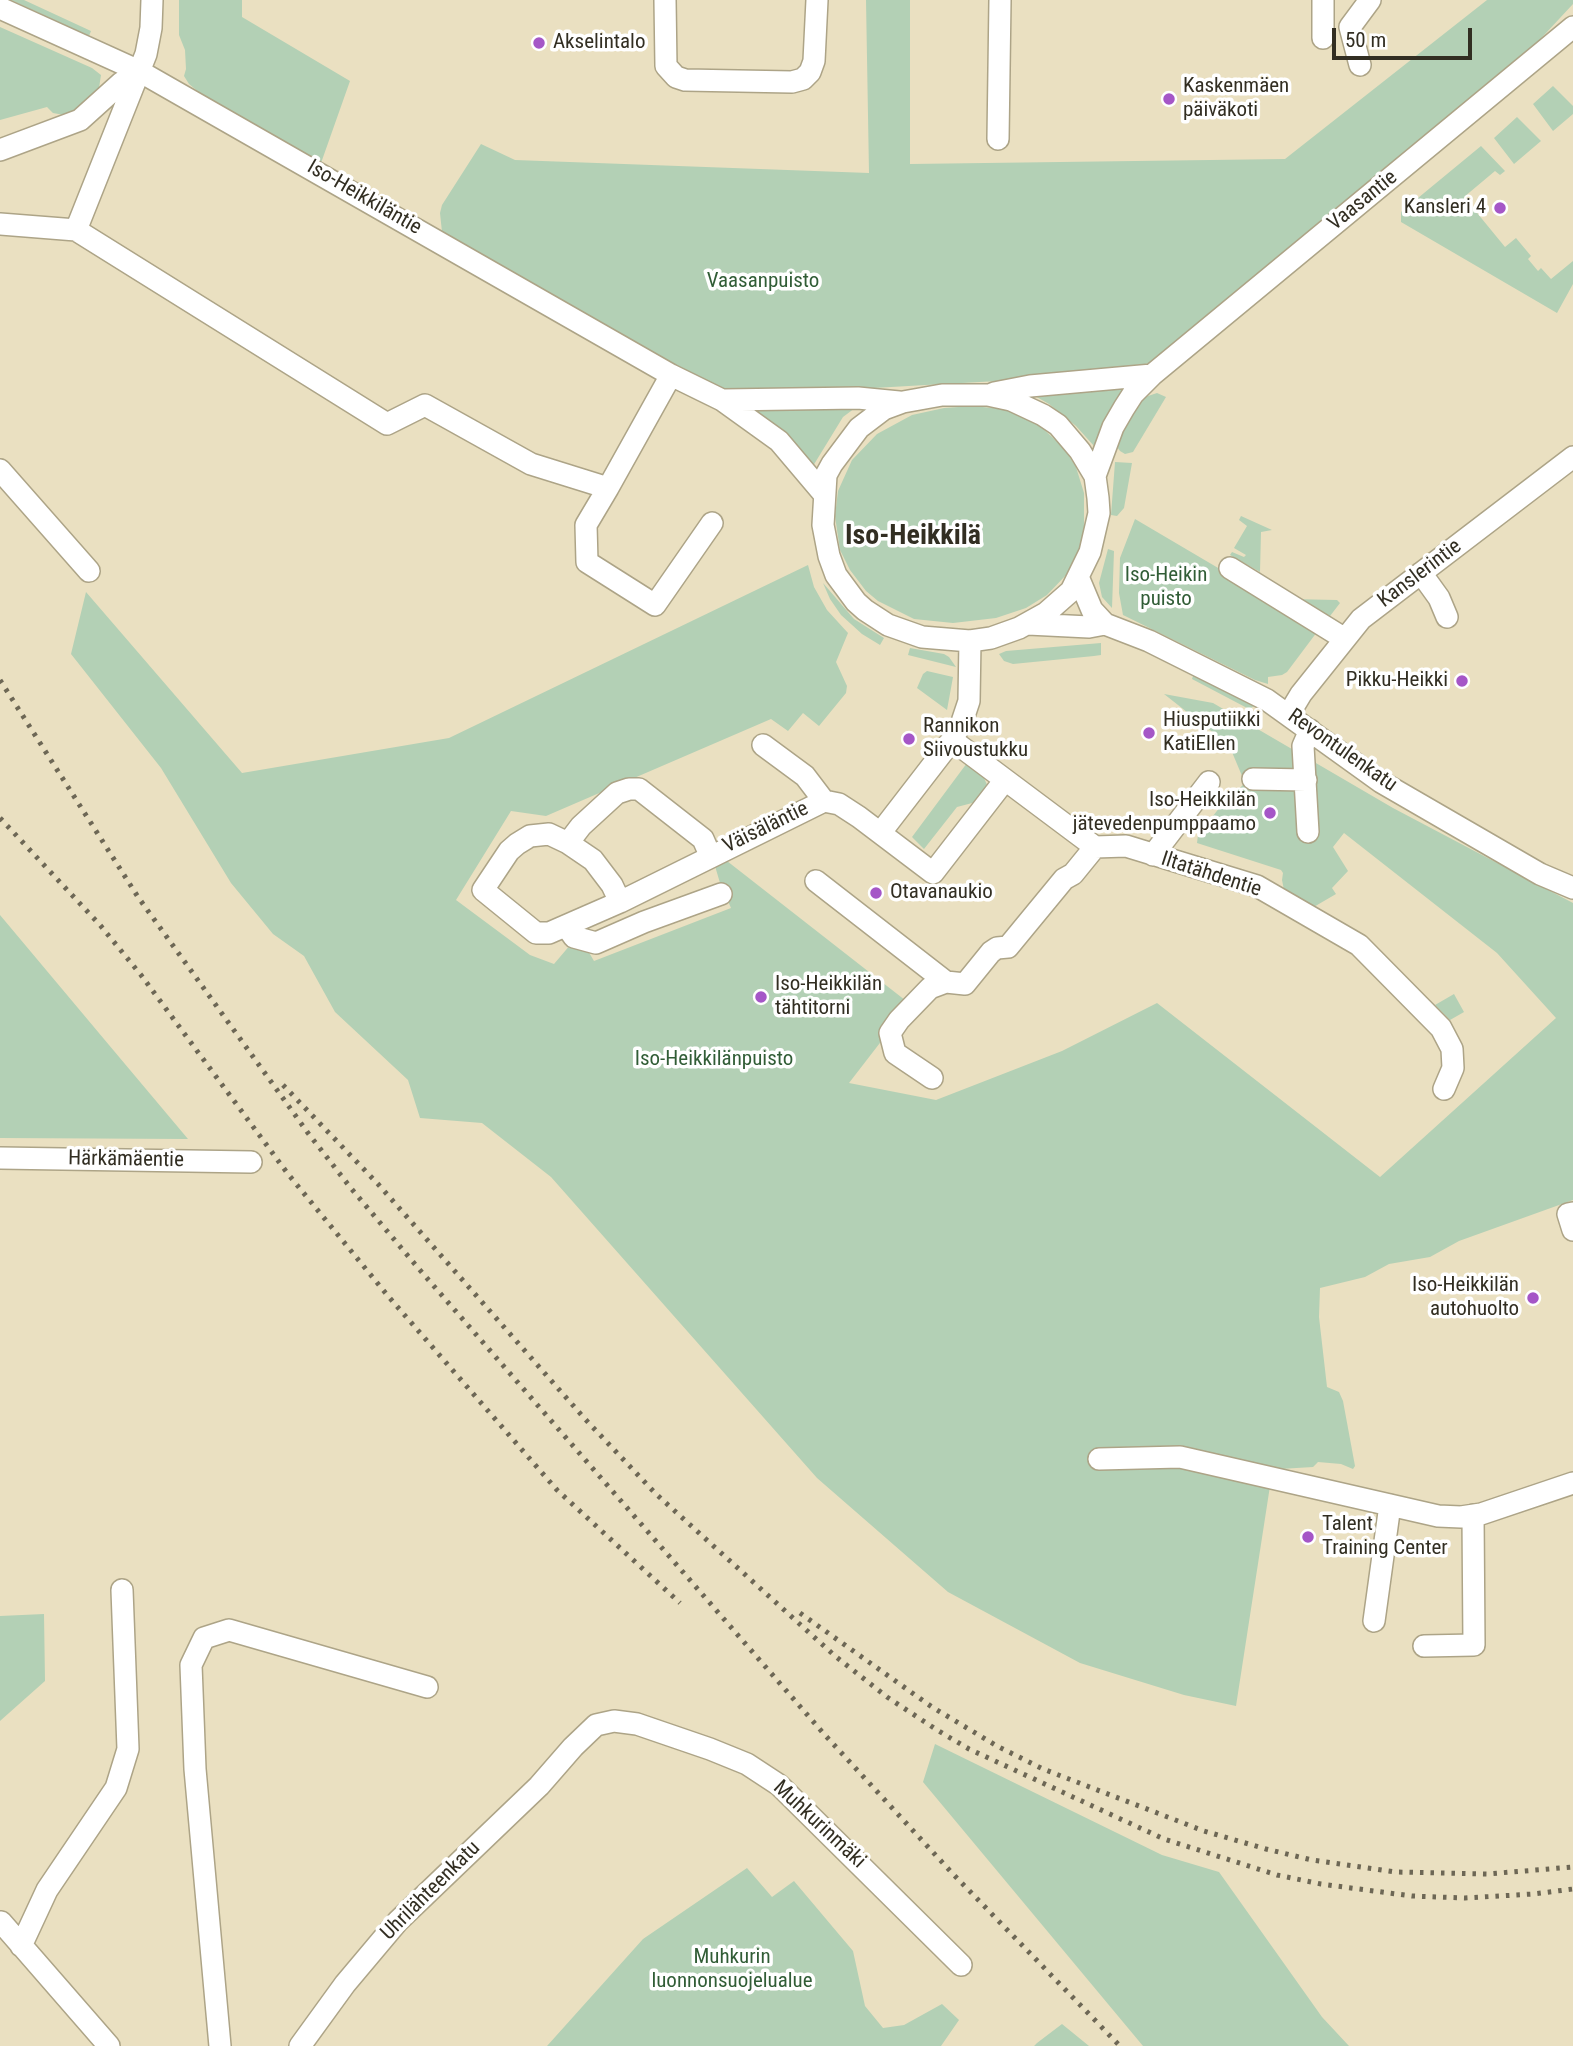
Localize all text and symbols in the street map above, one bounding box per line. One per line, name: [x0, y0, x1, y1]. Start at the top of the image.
scale bar: [1335, 14, 1475, 58]
text: 50 m: [1345, 28, 1386, 52]
place label: Akselintalo: [553, 30, 645, 56]
marker: Akselintalo: [531, 35, 547, 51]
place label: Kaskenmäen päiväkoti: [1183, 74, 1289, 124]
marker: Kaskenmäen päiväkoti: [1161, 91, 1177, 107]
street label: Iso-Heikkiläntie: [302, 155, 426, 241]
street label: Vaasantie: [1323, 165, 1403, 237]
place label: Kansleri 4: [1404, 195, 1486, 221]
marker: Kansleri 4: [1492, 200, 1508, 216]
park label: Vaasanpuisto: [707, 269, 819, 295]
district label: Iso-Heikkilä: [845, 520, 981, 554]
street label: Kanslerintie: [1373, 534, 1467, 614]
park label: Iso-Heikin puisto: [1125, 563, 1207, 613]
place label: Pikku-Heikki: [1346, 668, 1448, 694]
marker: Pikku-Heikki: [1454, 673, 1470, 689]
street label: Revontulenkatu: [1283, 704, 1401, 798]
place label: Hiusputiikki KatiEllen: [1163, 708, 1261, 758]
place label: Rannikon Siivoustukku: [923, 714, 1028, 764]
marker: Hiusputiikki KatiEllen: [1141, 725, 1157, 741]
marker: Rannikon Siivoustukku: [901, 731, 917, 747]
place label: Iso-Heikkilän jätevedenpumppaamo: [1073, 788, 1256, 838]
street label: Väisäläntie: [719, 797, 813, 859]
marker: Iso-Heikkilän jätevedenpumppaamo: [1262, 805, 1278, 821]
street label: Iltatähdentie: [1158, 847, 1264, 903]
place label: Otavanaukio: [890, 880, 993, 906]
marker: Otavanaukio: [868, 885, 884, 901]
place label: Iso-Heikkilän tähtitorni: [775, 972, 882, 1022]
marker: Iso-Heikkilän tähtitorni: [753, 989, 769, 1005]
park label: Iso-Heikkilänpuisto: [635, 1047, 793, 1073]
street label: Härkämäentie: [68, 1146, 184, 1174]
place label: Iso-Heikkilän autohuolto: [1412, 1273, 1519, 1323]
marker: Iso-Heikkilän autohuolto: [1525, 1290, 1541, 1306]
place label: Talent Training Center: [1322, 1512, 1448, 1562]
marker: Talent Training Center: [1300, 1529, 1316, 1545]
street label: Muhkurinmäki: [768, 1776, 870, 1874]
street label: Uhrilähteenkatu: [376, 1836, 486, 1946]
park label: Muhkurin luonnonsuojelualue: [651, 1945, 813, 1995]

